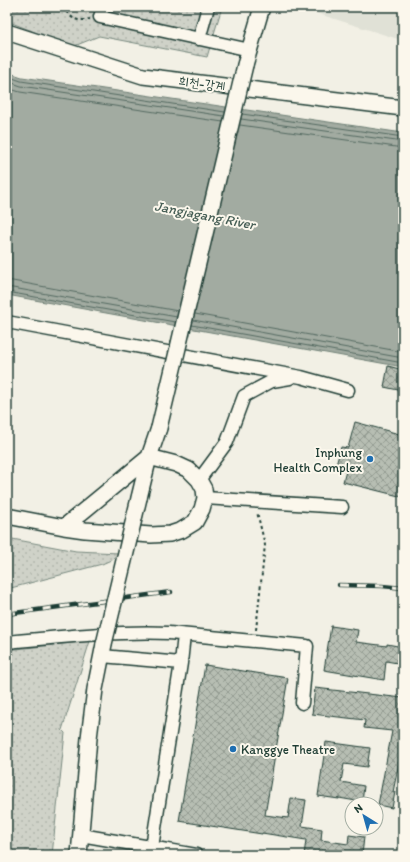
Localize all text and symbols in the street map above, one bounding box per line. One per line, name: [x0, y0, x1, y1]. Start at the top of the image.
street label: 희천-강계: [178, 73, 226, 94]
water label: Jangjagang River: [153, 197, 258, 234]
place label: Inphung Health Complex: [273, 445, 363, 475]
marker: Inphung Health Complex: [365, 454, 375, 464]
place label: Kanggye Theatre: [241, 742, 335, 757]
marker: Kanggye Theatre: [228, 744, 238, 754]
north arrow: [344, 796, 384, 836]
text: N: [351, 801, 365, 816]

